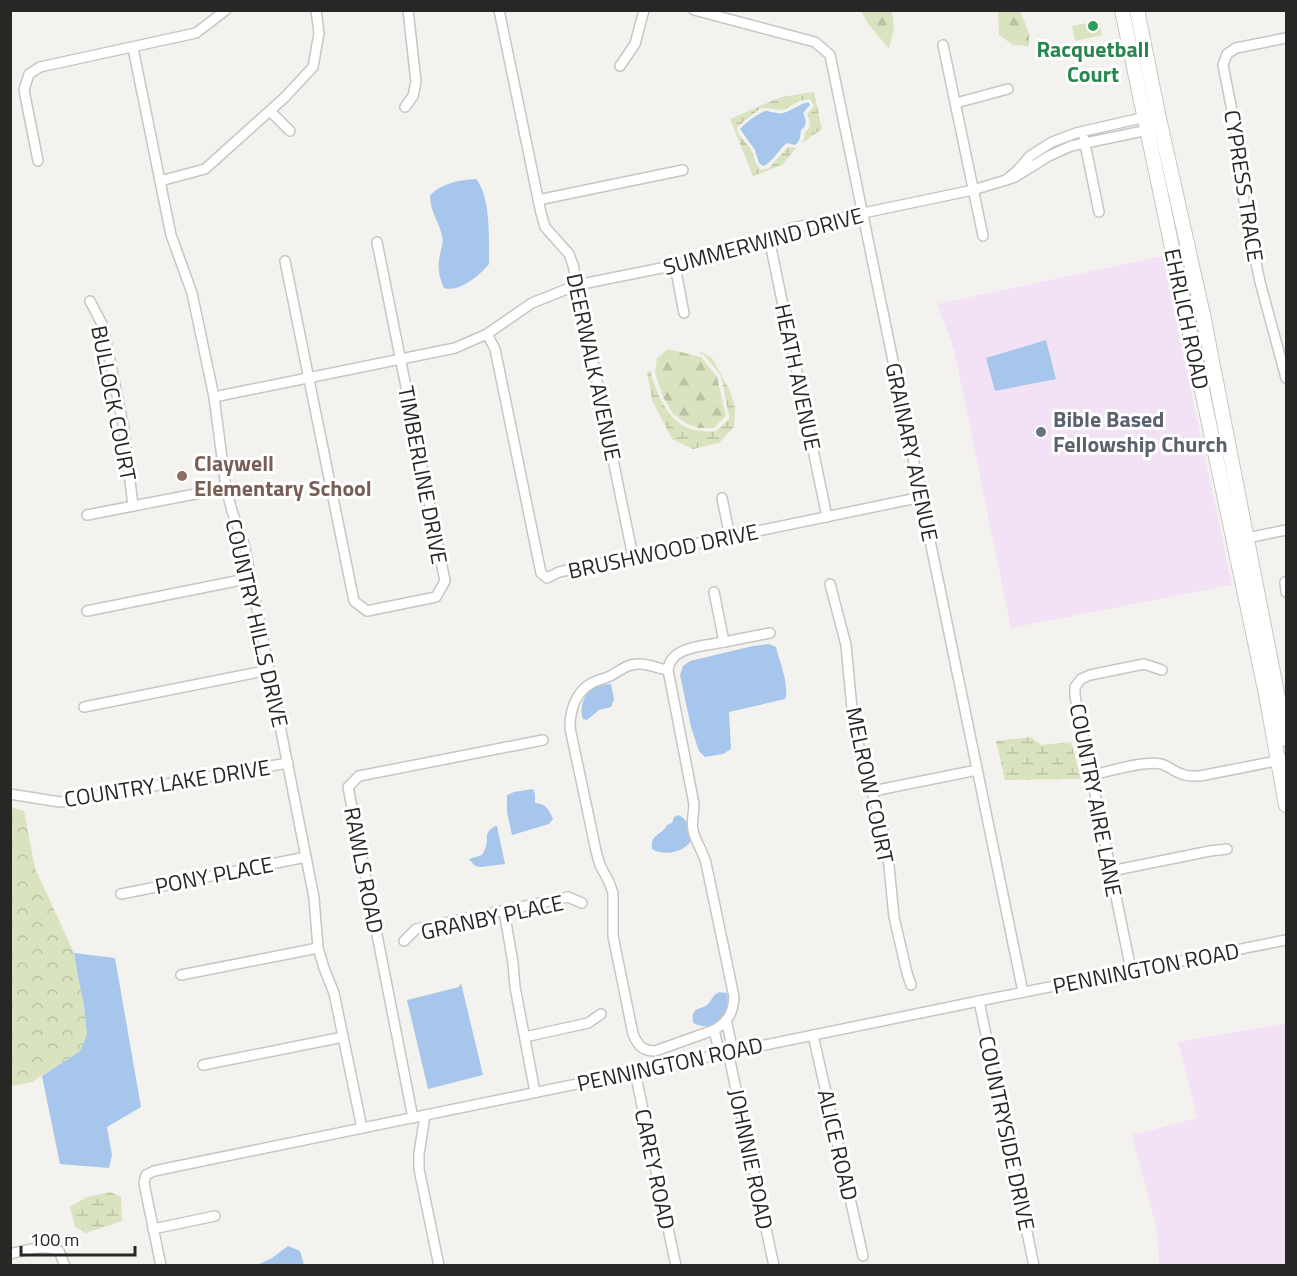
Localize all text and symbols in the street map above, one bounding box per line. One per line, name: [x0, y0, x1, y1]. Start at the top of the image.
marker: Racquetball Court: [1086, 19, 1100, 33]
place label: Racquetball Court: [1036, 32, 1150, 91]
street label: CYPRESS TRACE: [1215, 108, 1273, 264]
street label: SUMMERWIND DRIVE: [659, 198, 867, 284]
street label: EHRLICH ROAD: [1155, 245, 1219, 393]
street label: DEERWALK AVENUE: [558, 270, 630, 464]
street label: HEATH AVENUE: [766, 301, 830, 453]
street label: BULLOCK COURT: [82, 322, 146, 484]
street label: GRAINARY AVENUE: [876, 359, 948, 545]
street label: TIMBERLINE DRIVE: [389, 383, 457, 567]
place label: Bible Based Fellowship Church: [1053, 402, 1228, 461]
marker: Bible Based Fellowship Church: [1034, 425, 1048, 439]
place label: Claywell Elementary School: [194, 446, 372, 505]
marker: Claywell Elementary School: [175, 469, 189, 483]
street label: BRUSHWOOD DRIVE: [565, 514, 761, 588]
street label: COUNTRY HILLS DRIVE: [216, 515, 298, 731]
street label: COUNTRY AIRE LANE: [1061, 700, 1131, 900]
street label: MELROW COURT: [837, 704, 903, 867]
street label: COUNTRY LAKE DRIVE: [62, 750, 272, 816]
street label: RAWLS ROAD: [335, 804, 393, 936]
street label: PONY PLACE: [152, 847, 276, 903]
street label: GRANBY PLACE: [417, 885, 567, 949]
street label: PENNINGTON ROAD: [1050, 933, 1242, 1003]
street label: PENNINGTON ROAD: [574, 1028, 766, 1100]
street label: COUNTRYSIDE DRIVE: [970, 1033, 1044, 1233]
street label: JOHNNIE ROAD: [720, 1086, 782, 1232]
street label: ALICE ROAD: [809, 1086, 867, 1204]
street label: CAREY ROAD: [626, 1106, 684, 1232]
scale bar: [21, 1219, 135, 1257]
text: 100 m: [30, 1226, 79, 1253]

